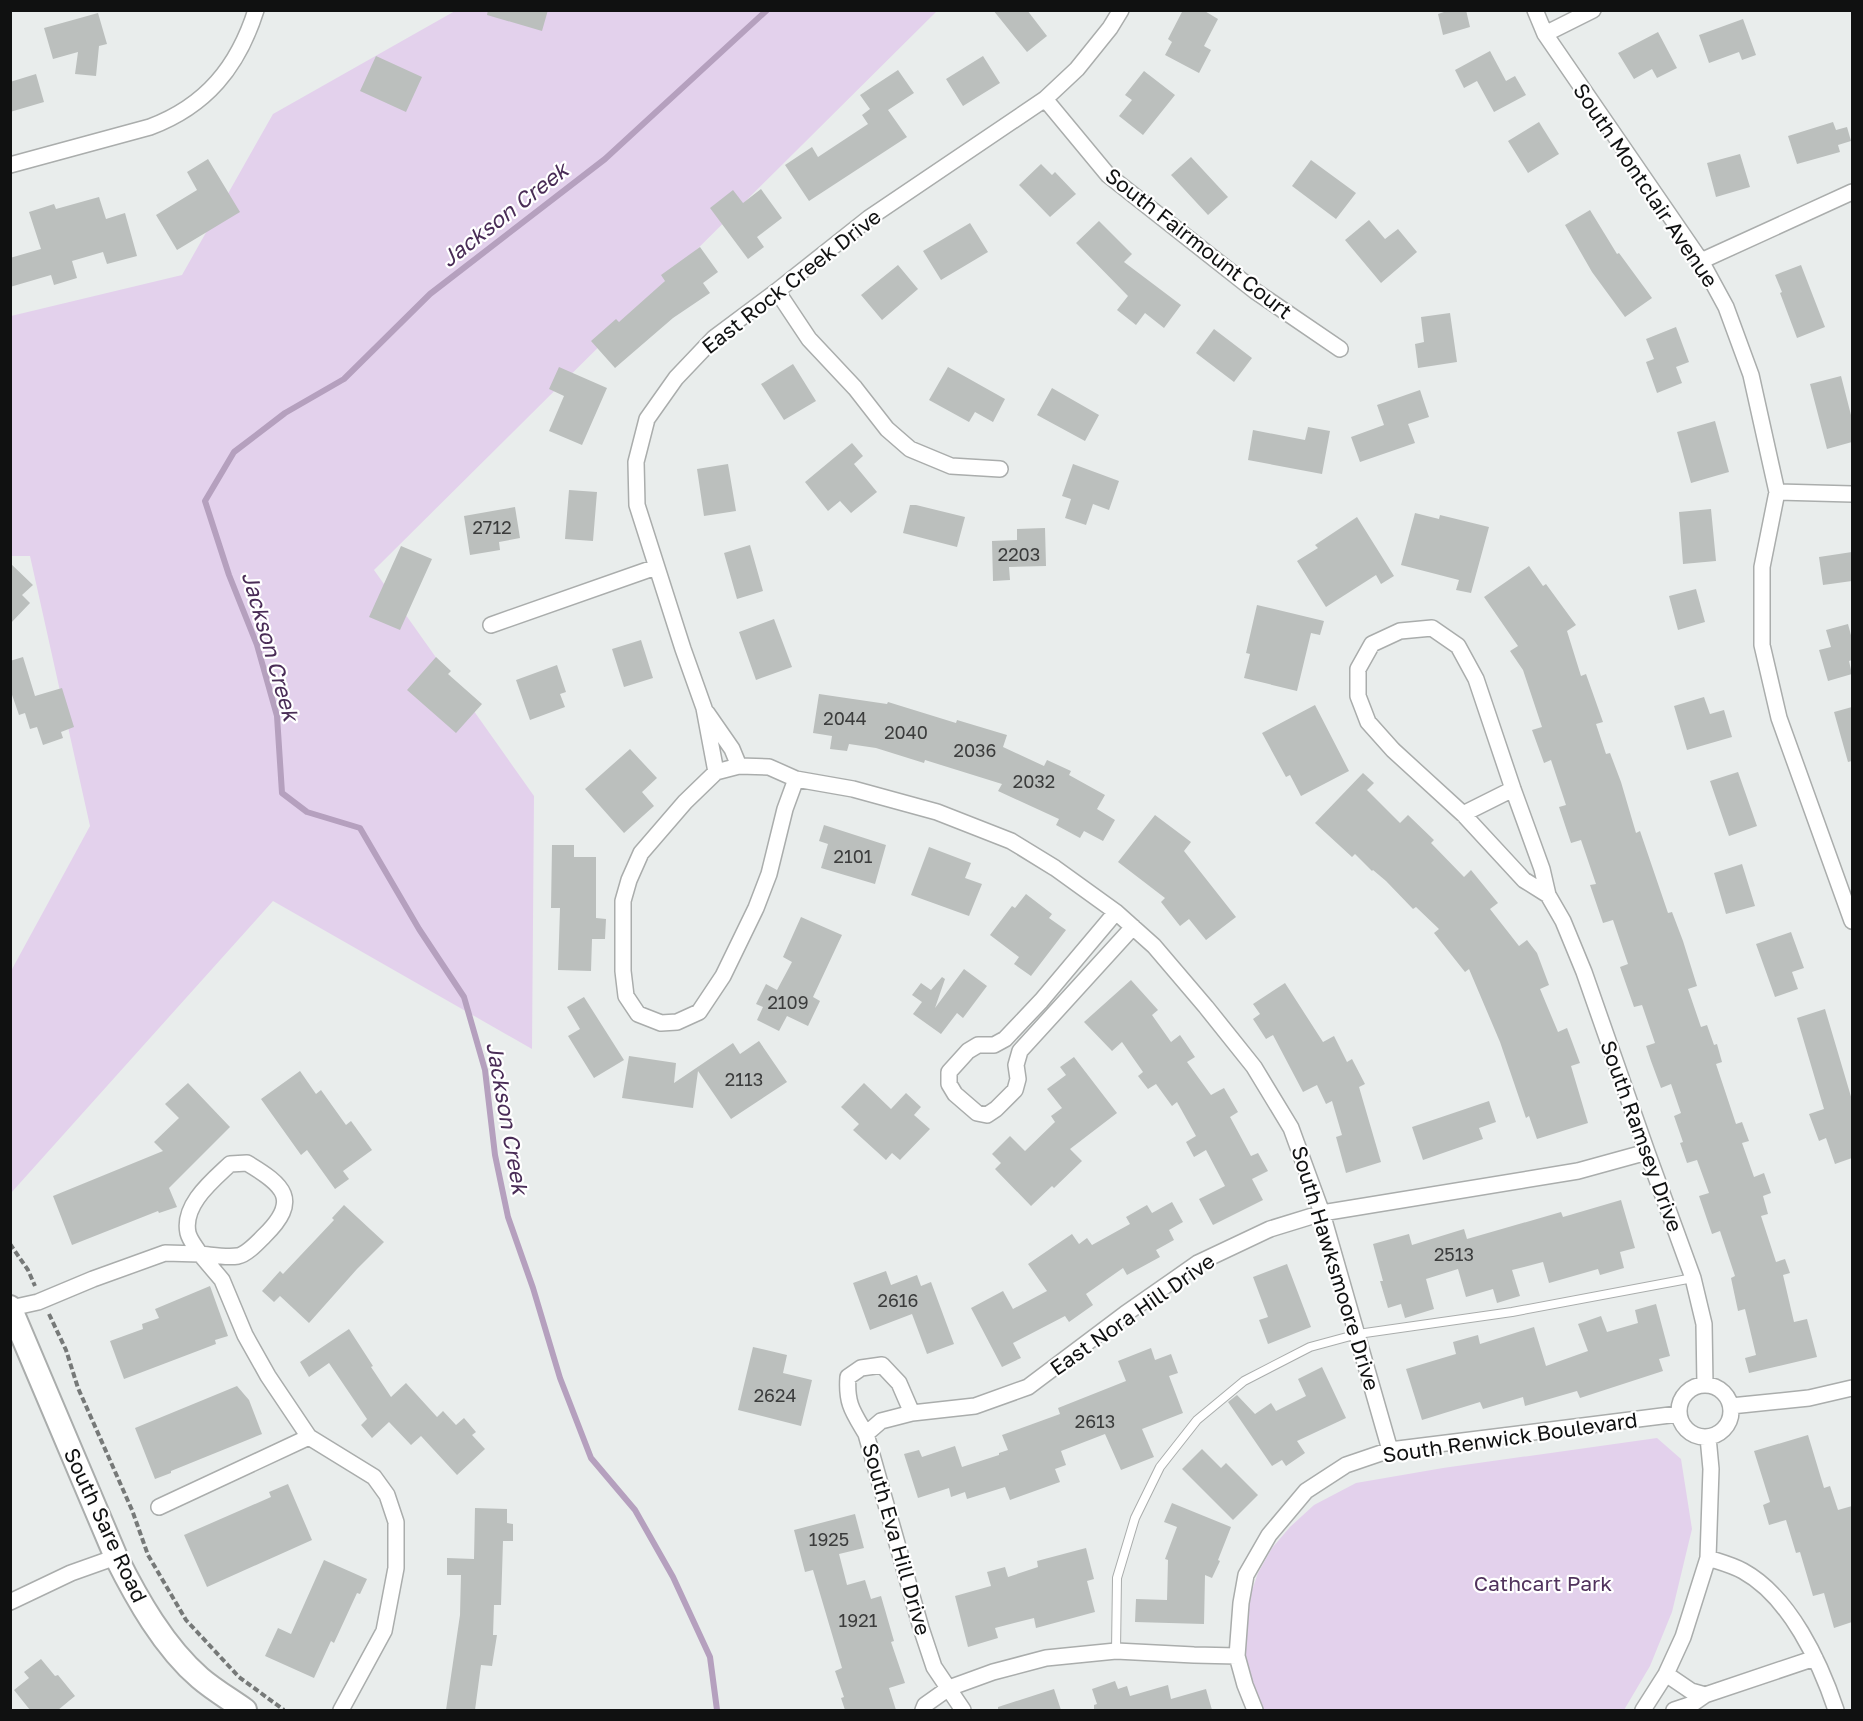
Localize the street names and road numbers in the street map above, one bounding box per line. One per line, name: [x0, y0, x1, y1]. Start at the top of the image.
street label: South Montclair Avenue: [1568, 78, 1724, 292]
street label: South Fairmount Court: [1100, 162, 1298, 324]
street label: East Rock Creek Drive: [696, 203, 886, 359]
street label: South Ramsey Drive: [1595, 1037, 1689, 1235]
street label: South Hawksmoore Drive: [1286, 1143, 1386, 1393]
street label: East Nora Hill Drive: [1045, 1247, 1219, 1381]
street label: South Renwick Boulevard: [1381, 1406, 1639, 1468]
street label: South Eva Hill Drive: [857, 1440, 937, 1638]
street label: South Sare Road: [59, 1444, 153, 1606]

